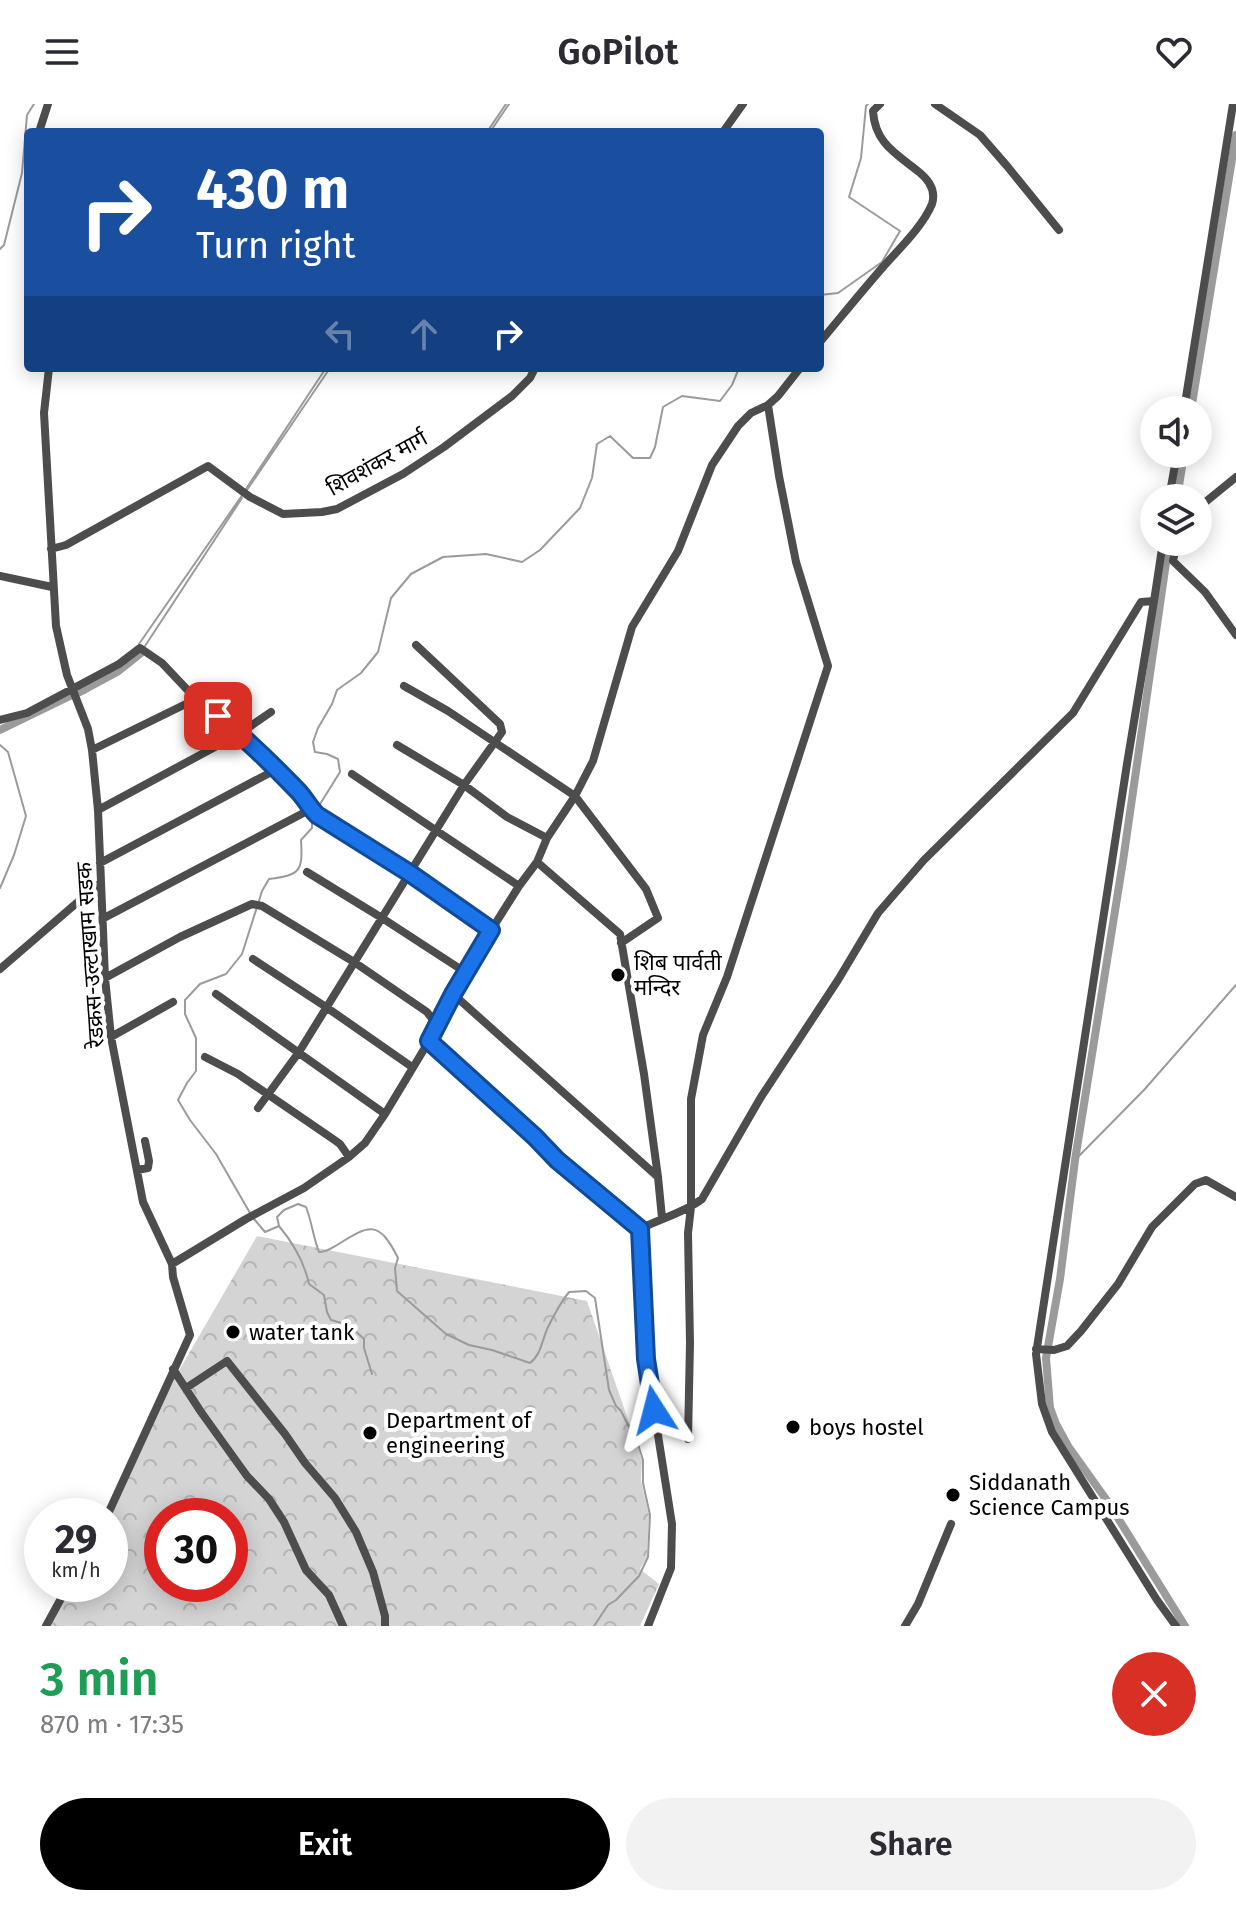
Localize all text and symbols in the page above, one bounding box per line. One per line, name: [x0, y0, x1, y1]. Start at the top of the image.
icon: menu: [40, 30, 84, 74]
text: GoPilot: [558, 30, 678, 74]
icon: heart: [1152, 30, 1196, 74]
text: 430 m: [196, 156, 349, 223]
icon: right: [64, 160, 168, 264]
text: Turn right: [196, 224, 356, 268]
icon: left: [318, 312, 362, 356]
icon: ahead: [402, 312, 446, 356]
icon: right: [486, 312, 530, 356]
map controls: [1140, 396, 1212, 556]
button: sound: [1140, 396, 1212, 468]
street label: शिवशंकर मार्ग: [322, 424, 433, 502]
button: layers: [1140, 484, 1212, 556]
pin: [184, 682, 252, 750]
icon: arrive: [196, 694, 240, 738]
street label: रेडक्रस-उल्टाखाम सडक: [70, 860, 110, 1050]
place label: शिब पार्वती मन्दिर: [634, 949, 722, 1001]
marker: शिब पार्वती मन्दिर: [609, 966, 627, 984]
place label: water tank: [249, 1319, 355, 1346]
marker: water tank: [224, 1323, 242, 1341]
position arrow: [612, 1368, 696, 1452]
place label: Department of engineering: [386, 1407, 533, 1459]
place label: boys hostel: [809, 1414, 924, 1441]
marker: boys hostel: [784, 1418, 802, 1436]
marker: Department of engineering: [361, 1424, 379, 1442]
place label: Siddanath Science Campus: [969, 1469, 1130, 1521]
marker: Siddanath Science Campus: [944, 1486, 962, 1504]
speed limit sign: 30: [144, 1498, 248, 1602]
text: 29: [55, 1516, 97, 1564]
text: km/h: [51, 1558, 101, 1582]
text: 3 min: [40, 1650, 158, 1708]
button: close: [1112, 1652, 1196, 1736]
text: 870 m · 17:35: [40, 1709, 184, 1740]
button: Exit: [40, 1798, 610, 1890]
button: Share: [626, 1798, 1196, 1890]

